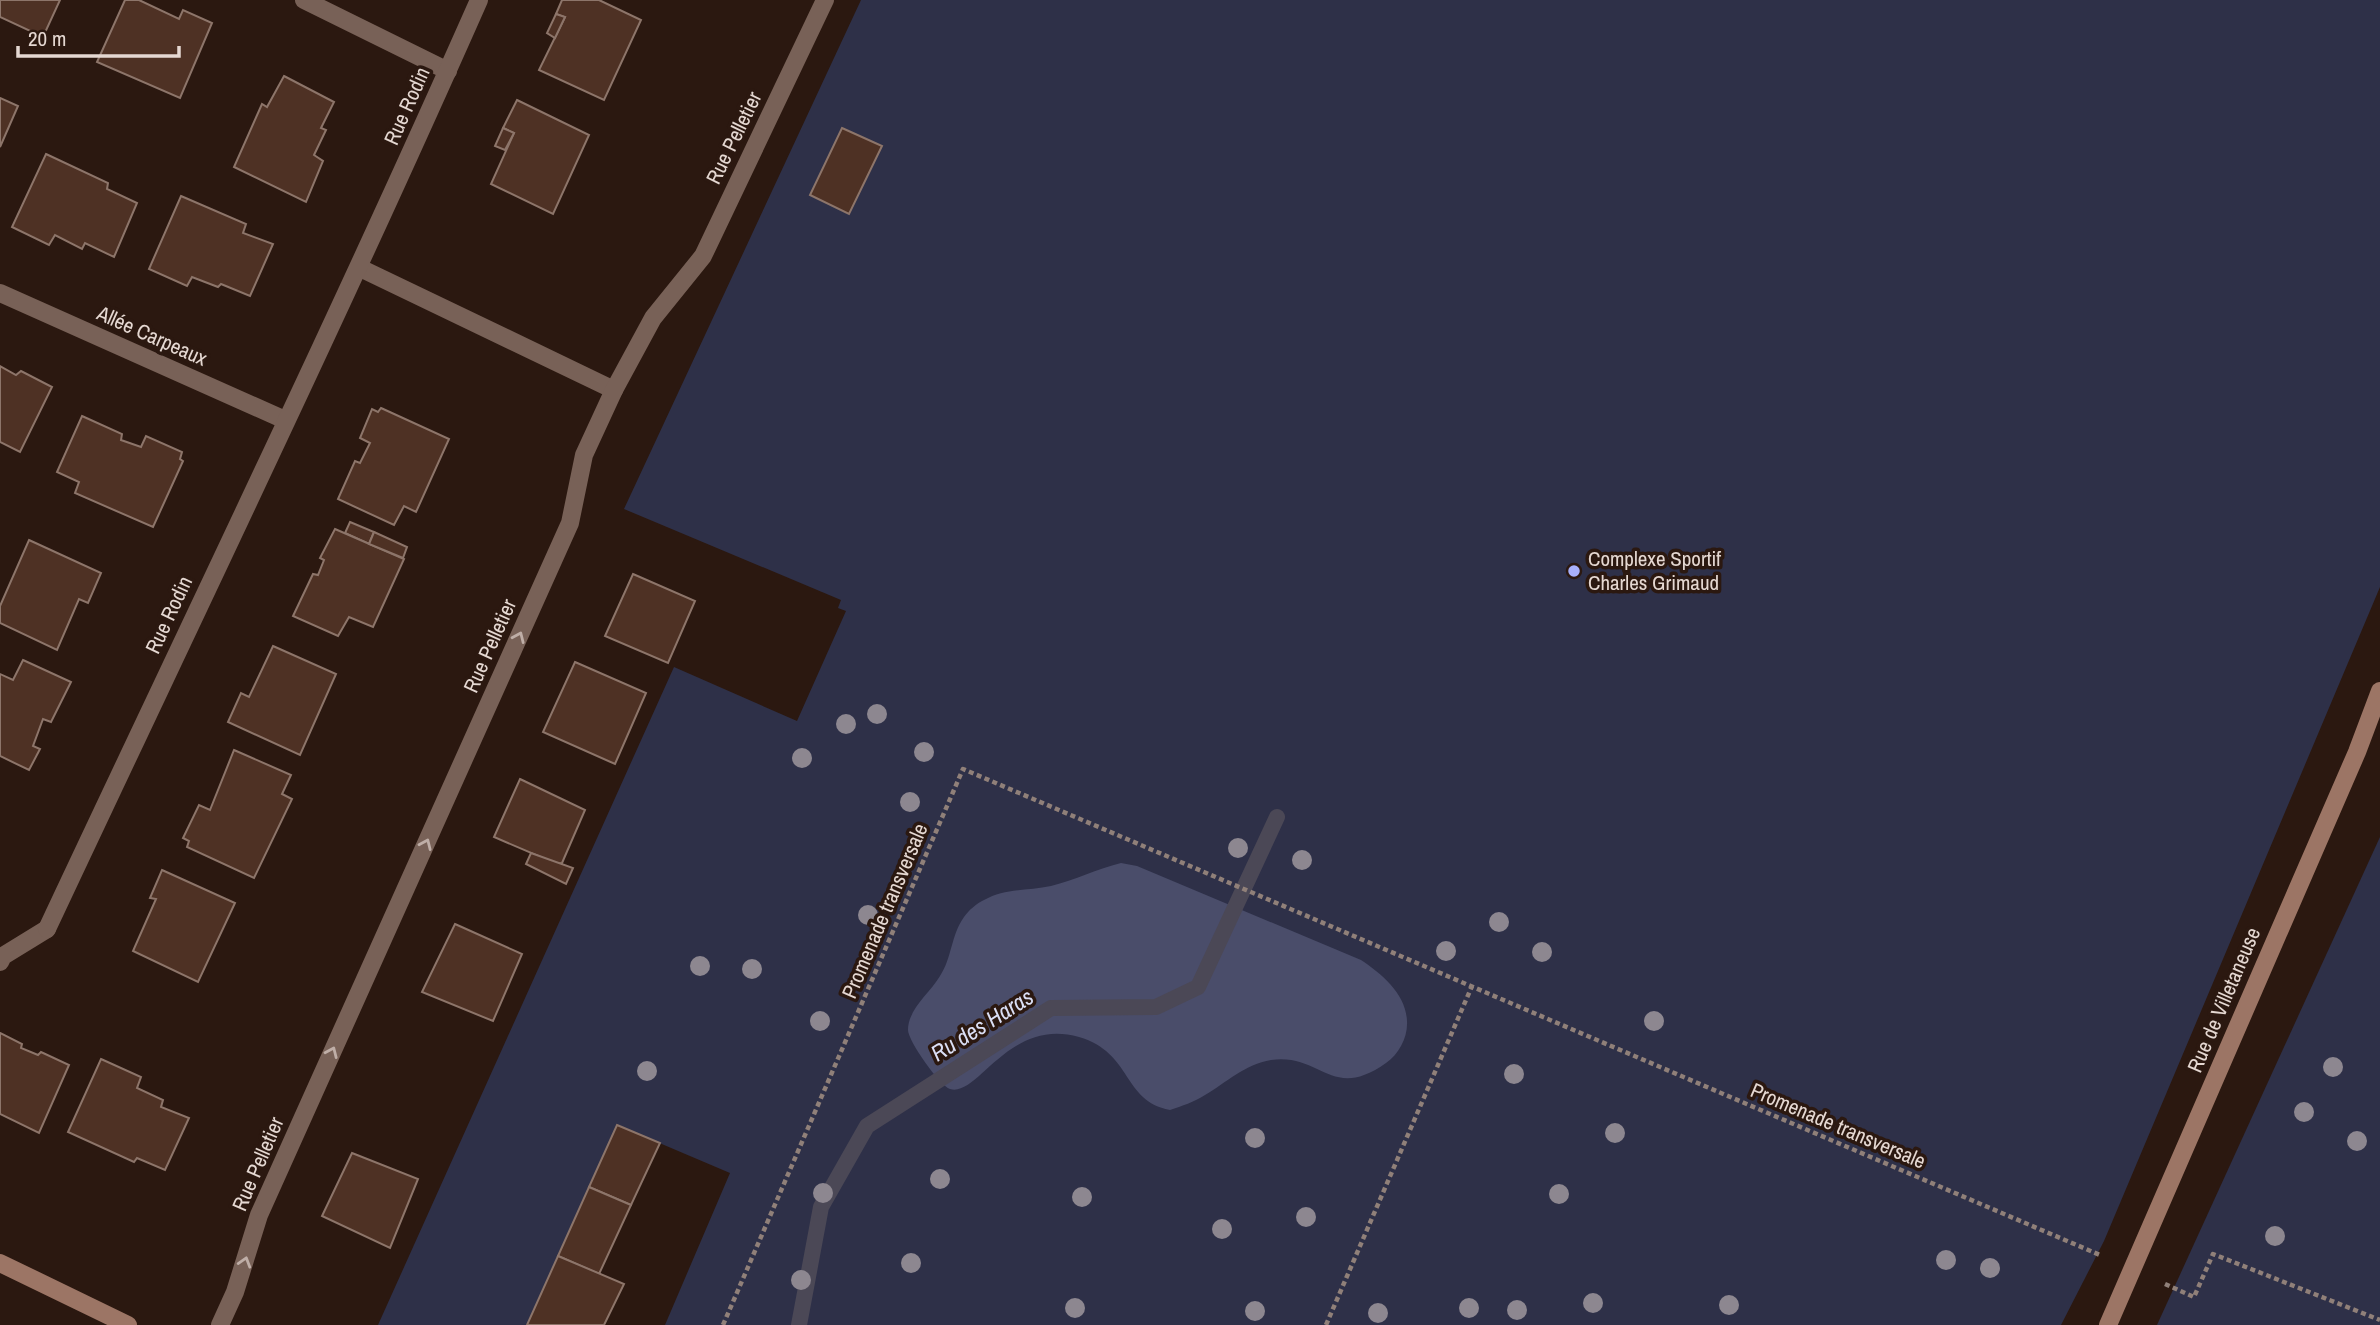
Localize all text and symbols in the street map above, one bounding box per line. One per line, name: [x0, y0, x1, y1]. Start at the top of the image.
scale bar: [18, 14, 178, 58]
text: 20 m: [28, 24, 66, 53]
street label: Rue Rodin: [377, 62, 437, 149]
street label: Rue Pelletier: [699, 86, 769, 189]
street label: Allée Carpeaux: [92, 298, 212, 373]
place label: Complexe Sportif Charles Grimaud: [1588, 544, 1721, 597]
marker: Complexe Sportif Charles Grimaud: [1566, 563, 1582, 579]
street label: Rue Rodin: [138, 571, 199, 658]
street label: Rue Pelletier: [456, 594, 523, 697]
one-way arrow: [511, 632, 525, 644]
street label: Promenade transversale: [835, 819, 935, 1003]
one-way arrow: [418, 839, 432, 852]
street label: Rue de Villetaneuse: [2180, 923, 2267, 1077]
water label: Ru des Haras: [925, 981, 1039, 1068]
one-way arrow: [324, 1047, 338, 1059]
street label: Promenade transversale: [1746, 1076, 1930, 1176]
street label: Rue Pelletier: [225, 1112, 290, 1215]
one-way arrow: [236, 1256, 251, 1268]

